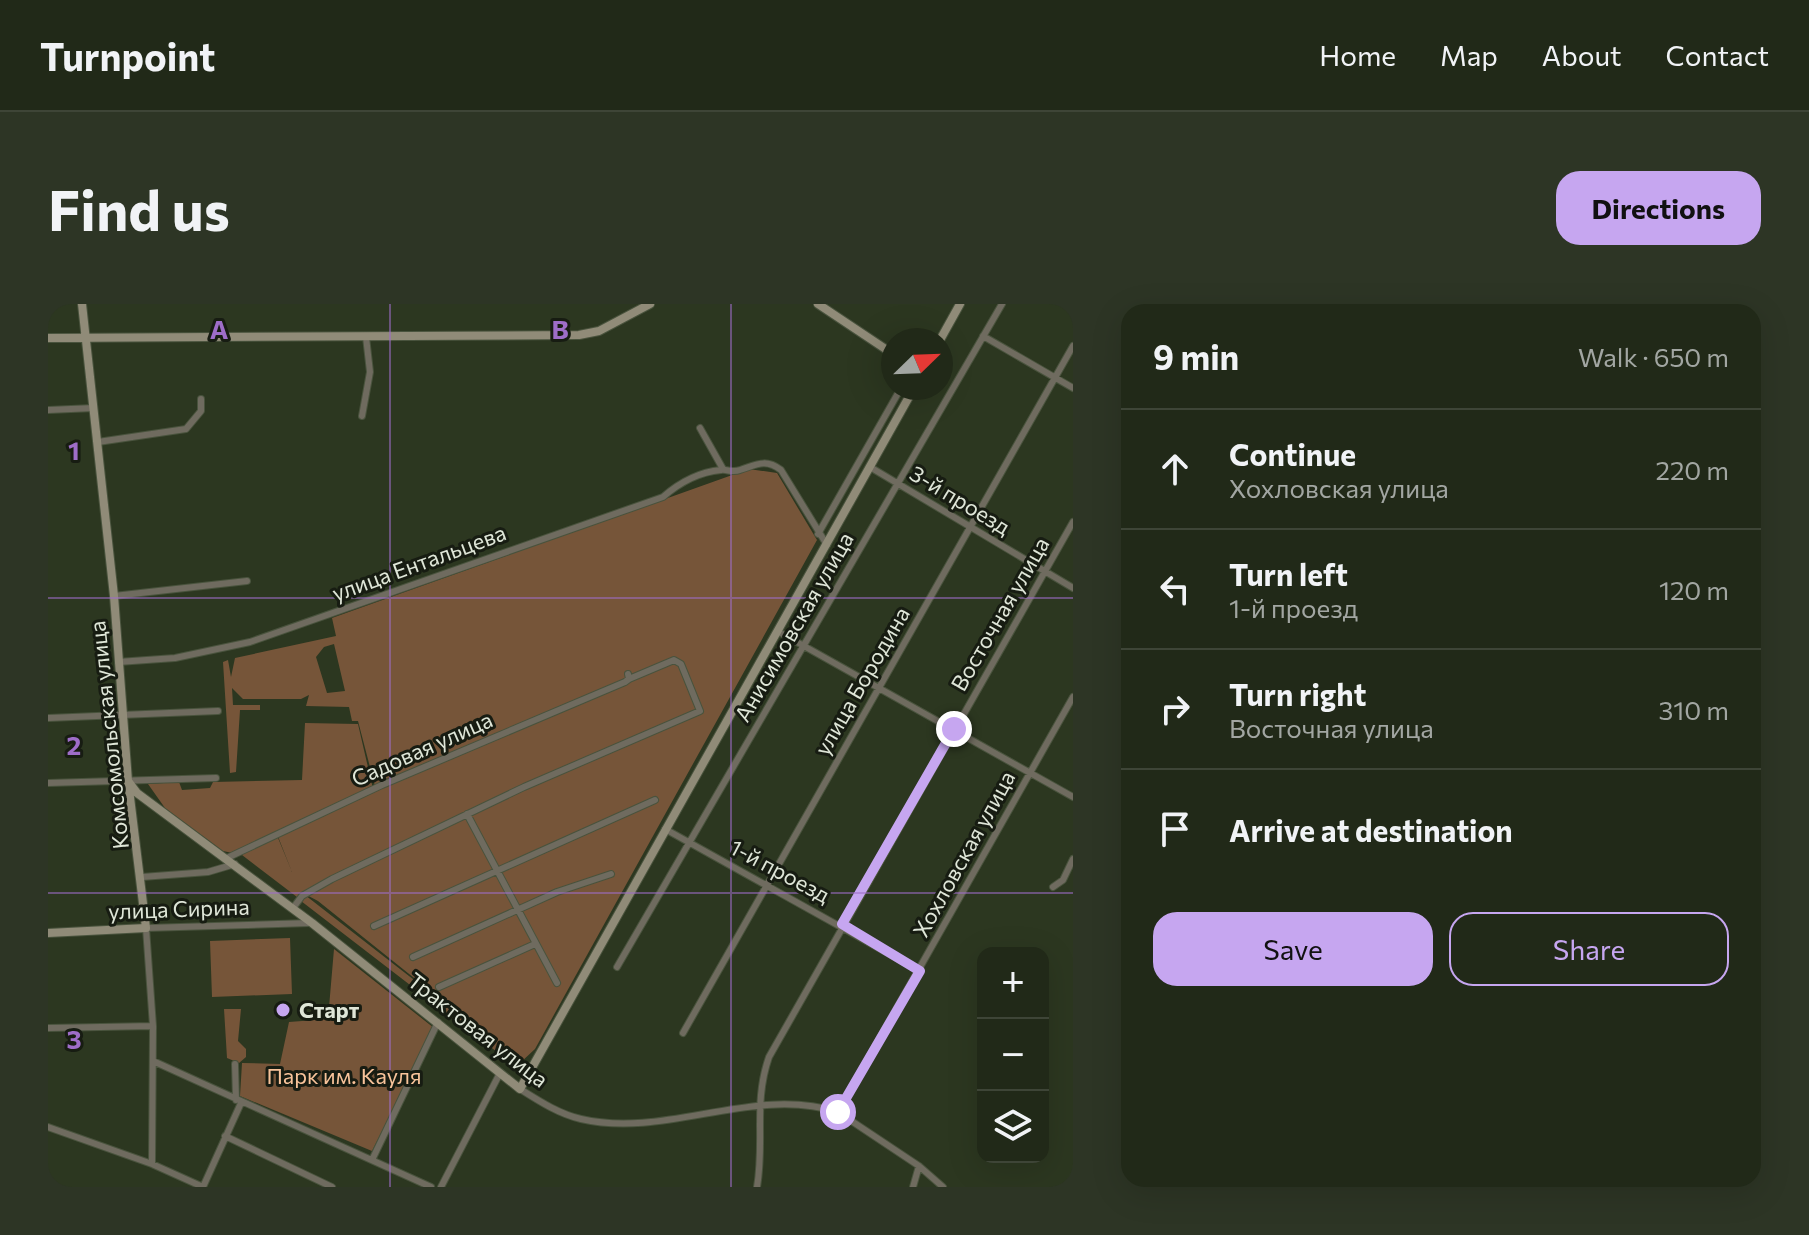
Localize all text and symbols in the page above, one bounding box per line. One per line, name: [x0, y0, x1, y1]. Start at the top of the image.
text: Turnpoint: [40, 32, 215, 79]
text: Home: [1319, 38, 1396, 72]
text: Map: [1440, 38, 1498, 72]
text: About: [1542, 38, 1622, 72]
text: Contact: [1666, 38, 1769, 72]
button: Directions: [1556, 171, 1761, 245]
text: Find us: [48, 174, 230, 243]
text: A: [210, 313, 229, 344]
text: B: [551, 313, 569, 344]
north arrow: [881, 328, 953, 400]
text: 9 min: [1153, 335, 1239, 377]
text: Walk · 650 m: [1578, 341, 1729, 372]
text: 1: [68, 434, 80, 465]
text: Continue: [1229, 435, 1356, 472]
icon: ahead: [1153, 447, 1197, 491]
text: 220 m: [1656, 454, 1729, 485]
street label: 3-й проезд: [905, 459, 1015, 540]
text: Хохловская улица: [1229, 472, 1449, 503]
street label: улица Ентальцева: [328, 519, 510, 607]
street label: Анисимовская улица: [728, 527, 859, 726]
street label: Восточная улица: [945, 532, 1055, 695]
text: Turn left: [1229, 555, 1348, 592]
icon: left: [1153, 567, 1197, 611]
text: 120 m: [1659, 574, 1729, 605]
text: 1-й проезд: [1229, 592, 1358, 623]
street label: улица Бородина: [808, 602, 915, 760]
street label: Комсомольская улица: [83, 620, 134, 850]
text: Turn right: [1229, 675, 1366, 712]
icon: right: [1153, 687, 1197, 731]
text: 310 m: [1658, 694, 1729, 725]
street label: Садовая улица: [347, 705, 497, 792]
route end: [936, 711, 972, 747]
text: Восточная улица: [1229, 712, 1434, 743]
text: 2: [67, 729, 81, 760]
street label: Хохловская улица: [907, 766, 1020, 942]
icon: arrive: [1153, 807, 1197, 851]
text: Arrive at destination: [1229, 811, 1513, 848]
street label: 1-й проезд: [726, 833, 835, 908]
street label: улица Сирина: [108, 893, 250, 924]
button: Save: [1153, 912, 1433, 986]
button: Share: [1449, 912, 1729, 986]
map controls: [977, 947, 1049, 1163]
button: +: [977, 947, 1049, 1019]
street label: Трактовая улица: [403, 966, 554, 1093]
place label: Старт: [299, 996, 360, 1023]
marker: Старт: [274, 1001, 292, 1019]
button: −: [977, 1019, 1049, 1091]
text: 3: [66, 1023, 82, 1054]
park label: Парк им. Кауля: [266, 1062, 422, 1089]
button: layers: [977, 1091, 1049, 1163]
route start: [820, 1094, 856, 1130]

